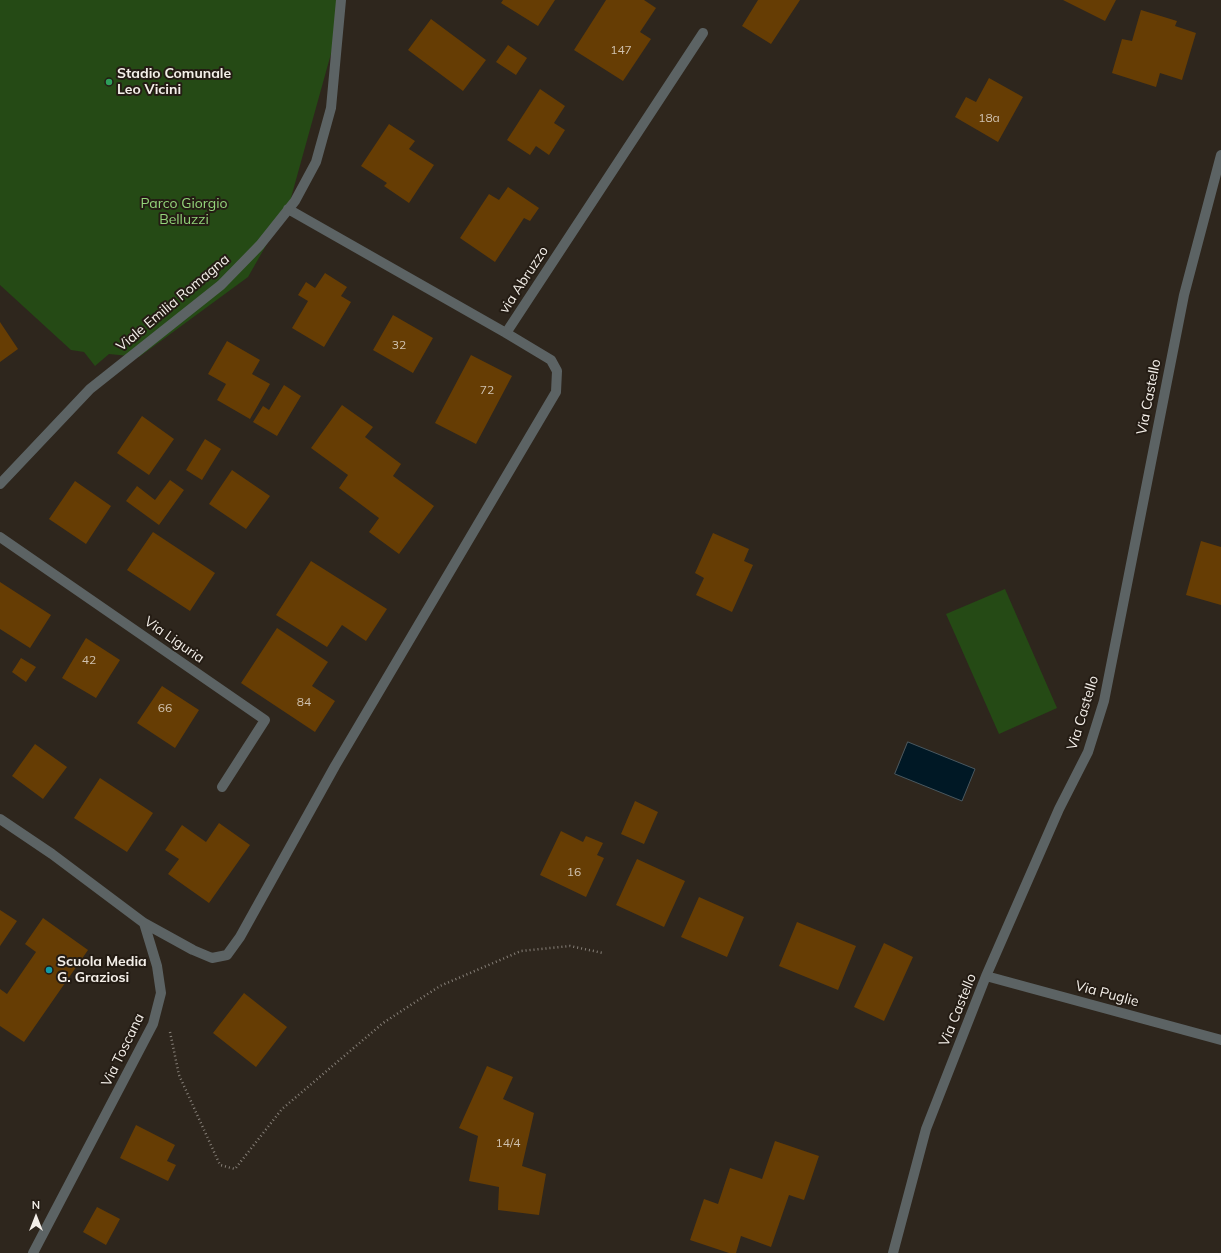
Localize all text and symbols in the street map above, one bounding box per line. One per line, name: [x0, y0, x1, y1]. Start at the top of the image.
house number: 147: [610, 43, 632, 57]
place label: Stadio Comunale Leo Vicini: [117, 66, 231, 98]
marker: Stadio Comunale Leo Vicini: [104, 77, 114, 87]
house number: 18a: [978, 111, 1000, 125]
park label: Parco Giorgio Belluzzi: [141, 196, 227, 228]
street label: via Abruzzo: [496, 243, 552, 317]
street label: Viale Emilia Romagna: [113, 251, 233, 355]
house number: 32: [392, 338, 406, 352]
street label: Via Castello: [1133, 358, 1165, 436]
house number: 72: [480, 383, 494, 397]
street label: Via Liguria: [141, 613, 207, 667]
house number: 42: [82, 653, 96, 667]
street label: Via Castello: [1064, 674, 1102, 752]
house number: 84: [297, 695, 311, 709]
house number: 66: [158, 701, 172, 715]
house number: 16: [567, 865, 581, 879]
place label: Scuola Media G. Graziosi: [57, 954, 147, 986]
marker: Scuola Media G. Graziosi: [44, 965, 54, 975]
street label: Via Castello: [936, 971, 980, 1049]
street label: Via Puglie: [1073, 977, 1141, 1011]
street label: Via Toscana: [98, 1011, 148, 1089]
house number: 14/4: [495, 1136, 521, 1150]
north arrow: [16, 1197, 56, 1237]
text: N: [32, 1198, 40, 1212]

